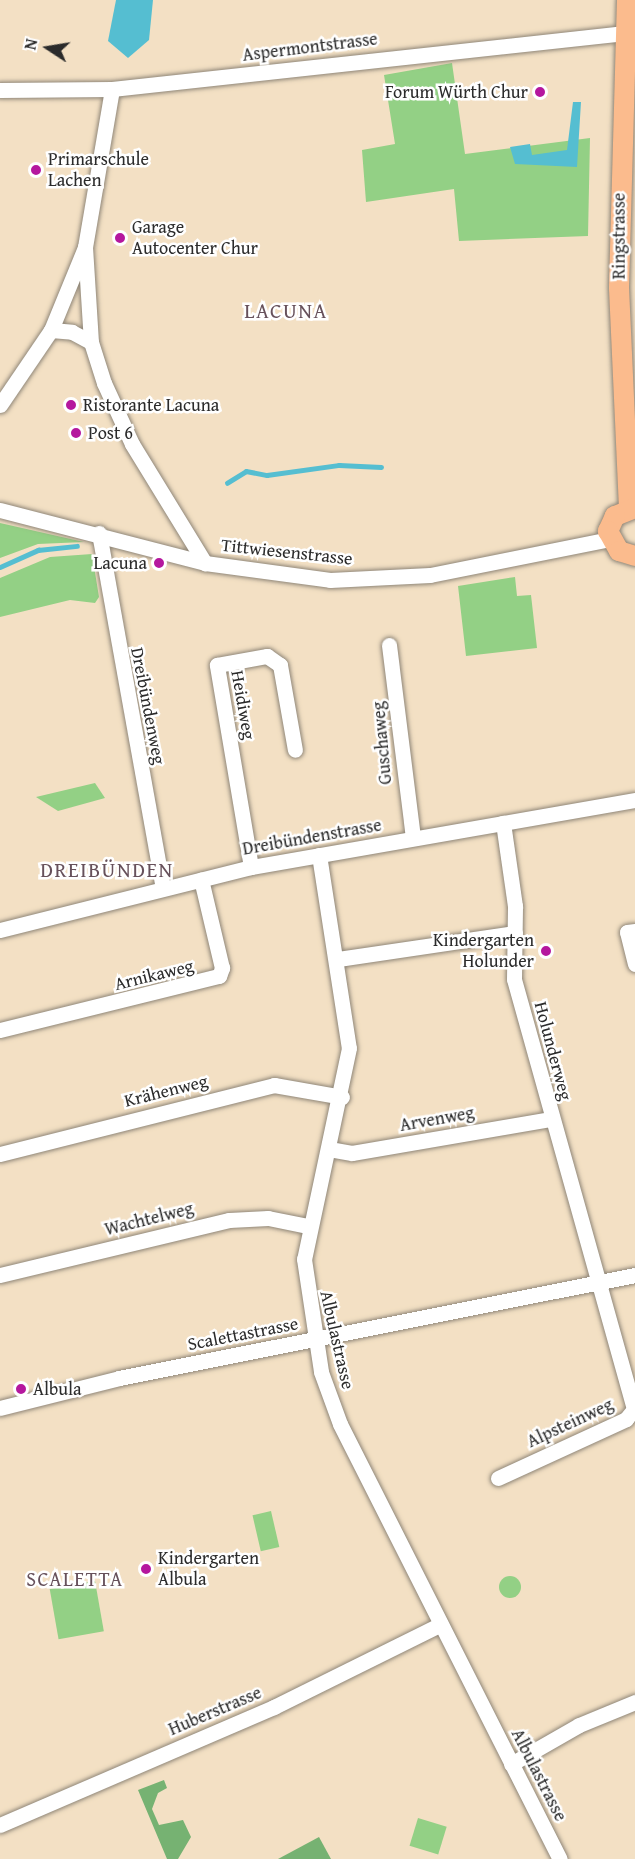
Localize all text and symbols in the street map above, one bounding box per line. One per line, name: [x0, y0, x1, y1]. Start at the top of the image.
north arrow: [18, 18, 78, 78]
street label: Aspermontstrasse: [241, 28, 379, 66]
text: N: [18, 37, 43, 52]
place label: Forum Würth Chur: [385, 81, 528, 103]
marker: Forum Würth Chur: [533, 85, 547, 99]
place label: Primarschule Lachen: [48, 149, 149, 192]
marker: Primarschule Lachen: [29, 163, 43, 177]
street label: Ringstrasse: [608, 193, 630, 279]
place label: Garage Autocenter Chur: [132, 217, 258, 260]
marker: Garage Autocenter Chur: [113, 231, 127, 245]
district label: LACUNA: [244, 298, 328, 324]
place label: Ristorante Lacuna: [83, 394, 219, 416]
marker: Ristorante Lacuna: [64, 398, 78, 412]
place label: Post 6: [88, 422, 133, 444]
marker: Post 6: [69, 426, 83, 440]
street label: Tittwiesenstrasse: [220, 534, 354, 570]
place label: Lacuna: [93, 552, 147, 574]
marker: Lacuna: [152, 556, 166, 570]
street label: Dreibündenweg: [126, 646, 170, 766]
street label: Heidiweg: [226, 669, 260, 741]
street label: Guschaweg: [368, 701, 396, 785]
street label: Dreibündenstrasse: [241, 814, 383, 860]
district label: DREIBÜNDEN: [40, 857, 174, 883]
place label: Kindergarten Holunder: [433, 930, 534, 972]
marker: Kindergarten Holunder: [539, 944, 553, 958]
street label: Arnikaweg: [112, 955, 196, 995]
street label: Holunderweg: [529, 999, 577, 1103]
street label: Krähenweg: [122, 1070, 210, 1112]
street label: Arvenweg: [398, 1102, 476, 1136]
street label: Wachtelweg: [102, 1198, 196, 1240]
street label: Albulastrasse: [315, 1289, 359, 1391]
street label: Scalettastrasse: [186, 1313, 300, 1355]
place label: Albula: [33, 1378, 82, 1400]
marker: Albula: [14, 1382, 28, 1396]
street label: Alpsteinweg: [523, 1394, 617, 1452]
place label: Kindergarten Albula: [158, 1548, 259, 1590]
marker: Kindergarten Albula: [139, 1562, 153, 1576]
district label: SCALETTA: [26, 1566, 124, 1590]
street label: Huberstrasse: [165, 1682, 265, 1740]
street label: Albulastrasse: [507, 1725, 571, 1825]

